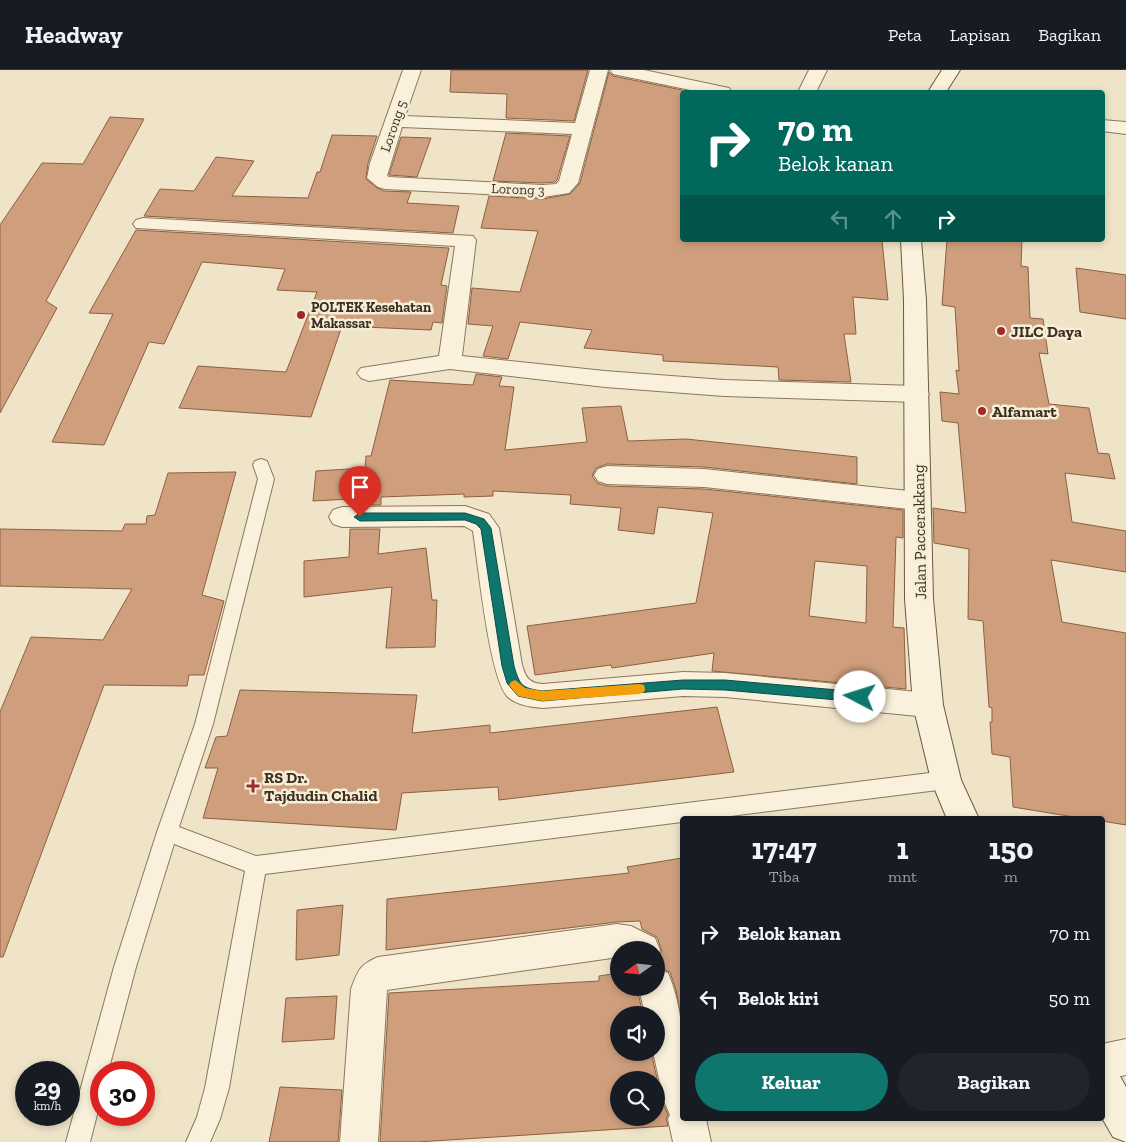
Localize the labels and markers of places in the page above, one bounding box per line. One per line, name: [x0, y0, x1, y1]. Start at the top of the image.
place label: POLTEK Kesehatan Makassar: [311, 299, 432, 332]
marker: POLTEK Kesehatan Makassar: [295, 309, 307, 321]
place label: JILC Daya: [1011, 322, 1082, 341]
marker: JILC Daya: [995, 325, 1007, 337]
place label: Alfamart: [992, 402, 1057, 421]
marker: Alfamart: [976, 405, 988, 417]
pin: [339, 466, 381, 517]
place label: RS Dr. Tajdudin Chalid: [264, 768, 378, 805]
marker: RS Dr. Tajdudin Chalid: [246, 779, 260, 793]

